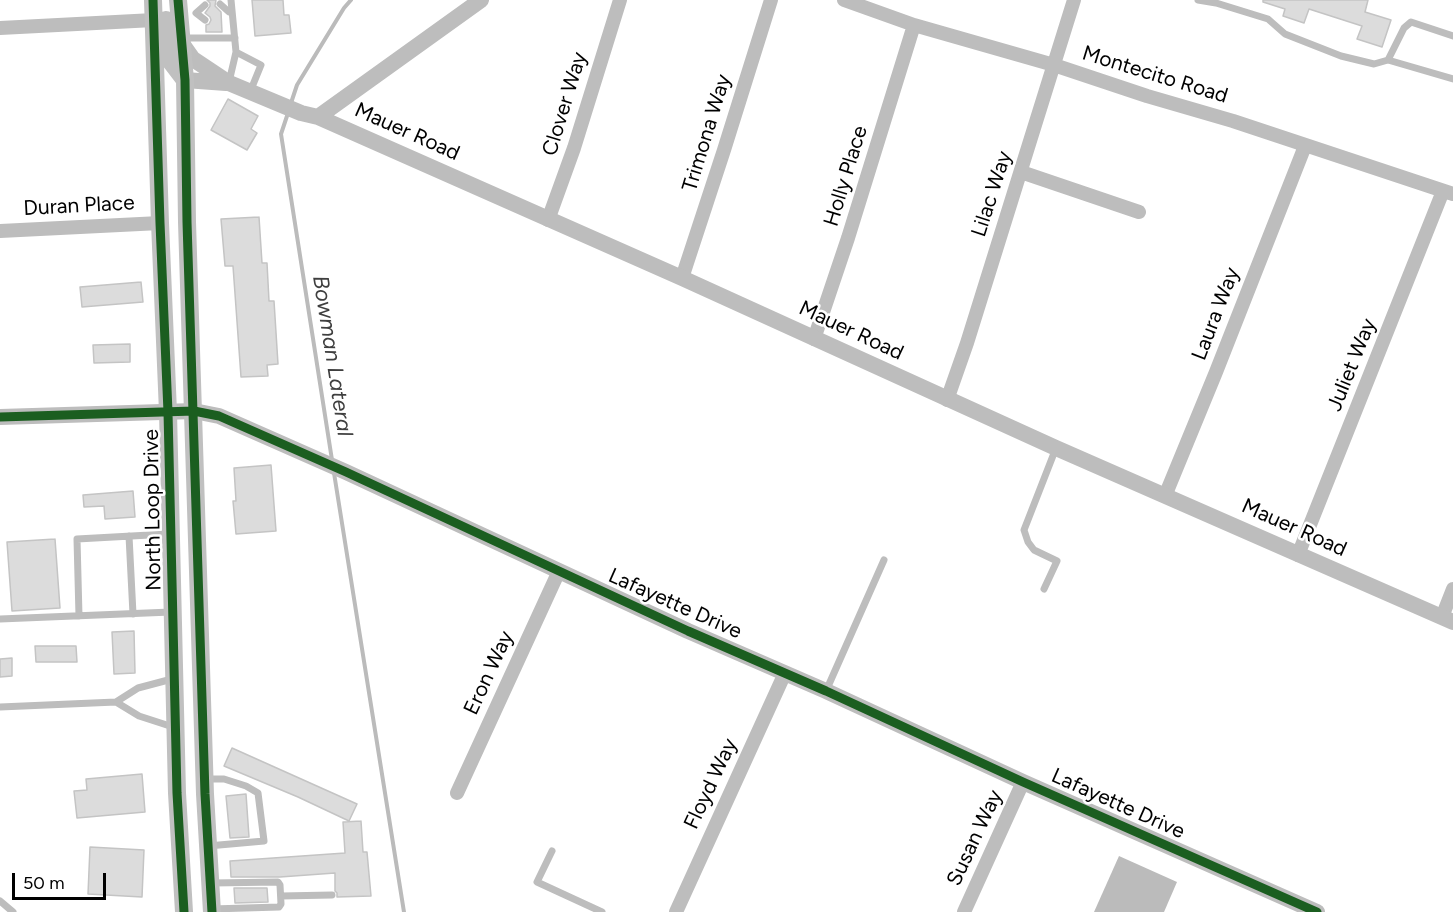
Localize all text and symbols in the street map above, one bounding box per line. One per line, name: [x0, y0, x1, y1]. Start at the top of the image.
street label: Montecito Road: [1079, 41, 1231, 109]
street label: Clover Way: [537, 49, 593, 159]
street label: Trimona Way: [677, 71, 737, 195]
street label: Mauer Road: [351, 98, 463, 166]
street label: Holly Place: [819, 123, 873, 229]
street label: Lilac Way: [966, 148, 1018, 240]
street label: Duran Place: [23, 191, 135, 221]
street label: Laura Way: [1187, 264, 1245, 364]
water label: Bowman Lateral: [306, 274, 358, 438]
street label: Mauer Road: [795, 296, 907, 366]
street label: Juliet Way: [1322, 315, 1382, 415]
street label: North Loop Drive: [139, 429, 167, 591]
street label: Mauer Road: [1238, 494, 1350, 562]
street label: Lafayette Drive: [604, 563, 746, 645]
street label: Eron Way: [459, 627, 519, 719]
street label: Floyd Way: [679, 735, 743, 833]
street label: Lafayette Drive: [1047, 763, 1189, 845]
street label: Susan Way: [942, 786, 1008, 890]
scale bar: [15, 861, 110, 899]
text: 50 m: [23, 872, 65, 894]

